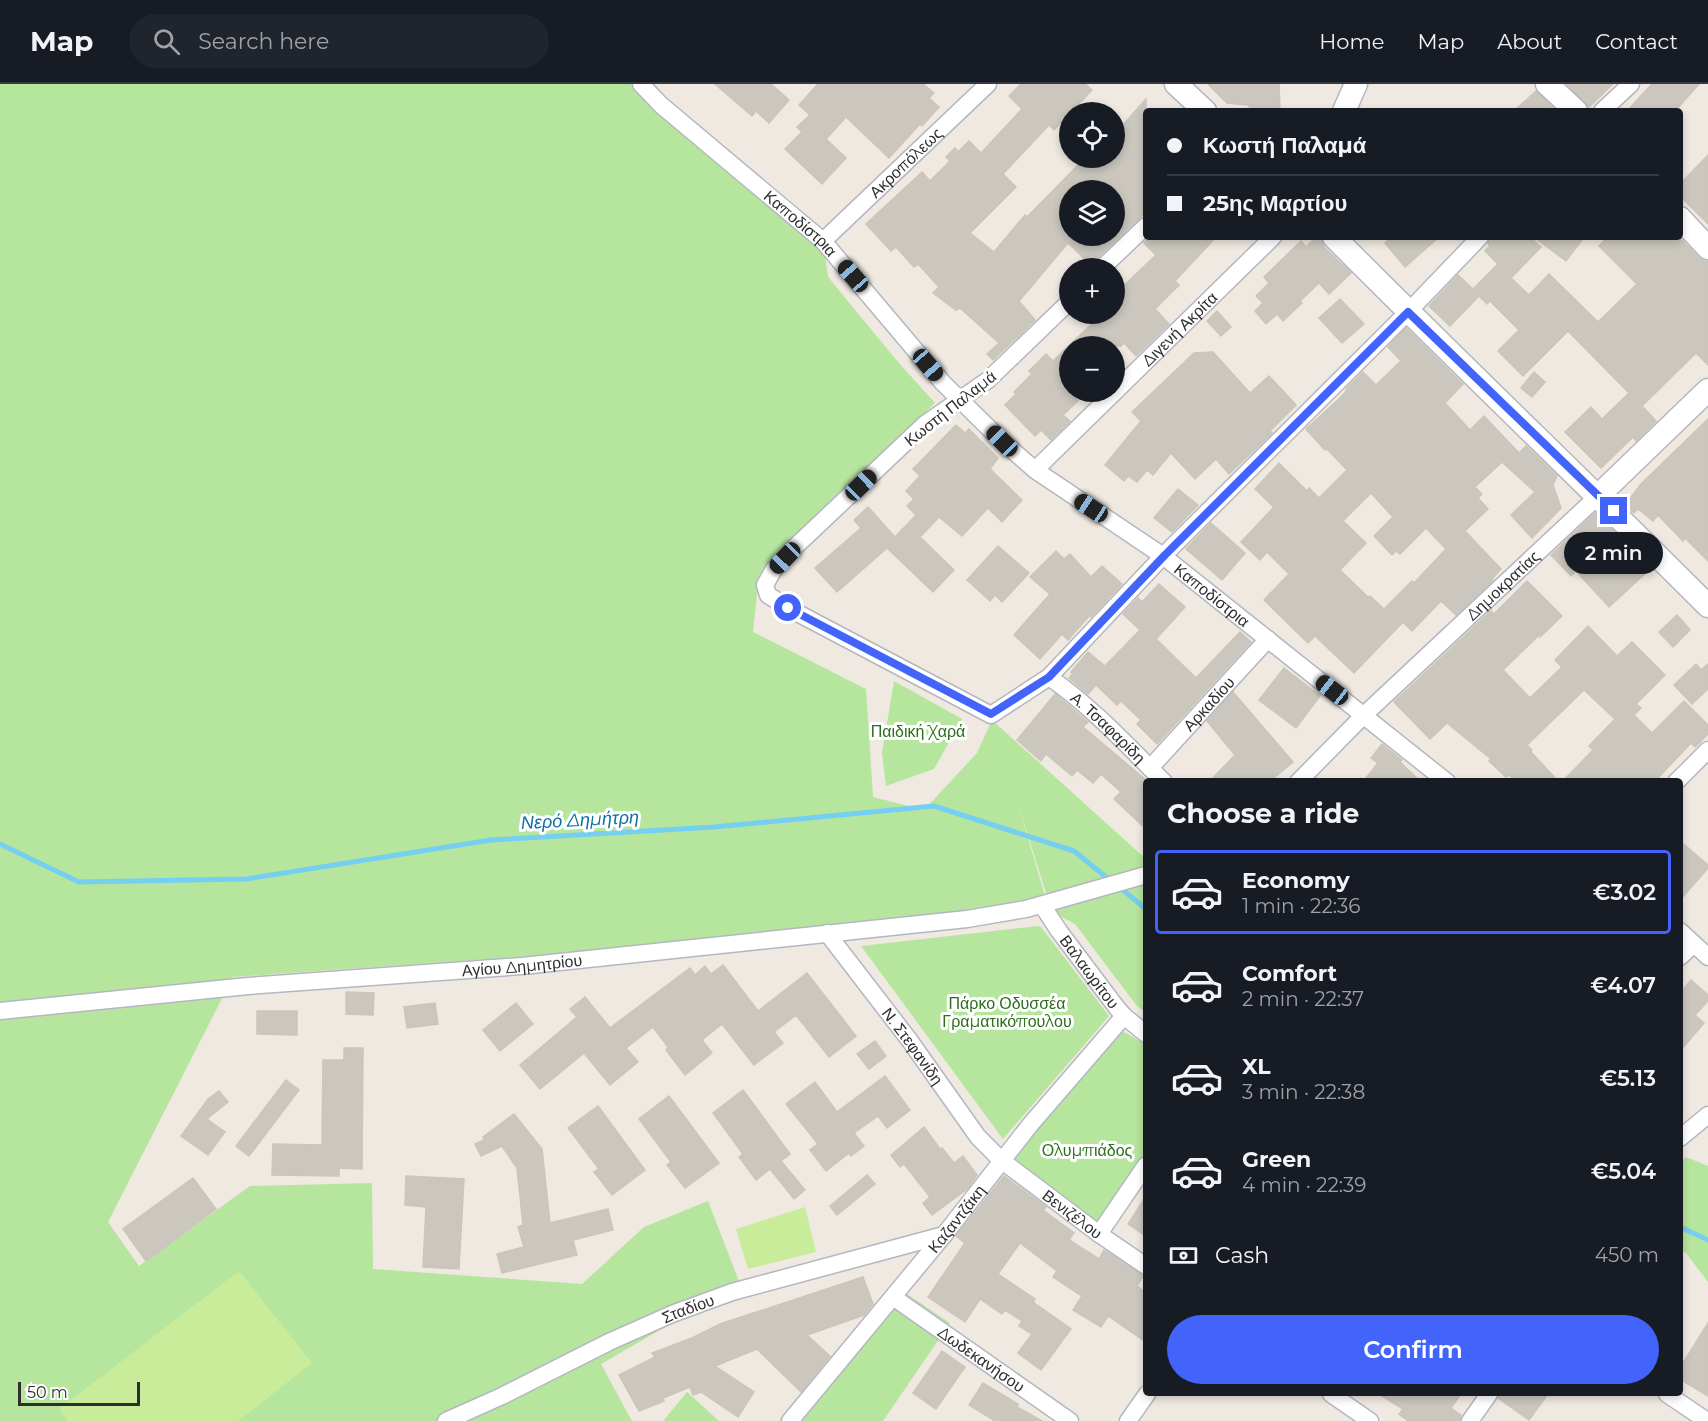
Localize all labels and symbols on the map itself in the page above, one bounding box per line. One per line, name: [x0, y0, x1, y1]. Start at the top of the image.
street label: Ακροπόλεως: [866, 124, 946, 202]
street label: Καποδίστρια: [760, 187, 841, 260]
car: [834, 257, 872, 295]
street label: Διγενή Ακρίτα: [1138, 288, 1221, 370]
car: [909, 346, 947, 384]
street label: Κωστή Παλαμά: [901, 367, 1000, 450]
car: [983, 422, 1021, 460]
car: [842, 466, 880, 504]
car: [1071, 491, 1111, 525]
route end: [1600, 497, 1627, 524]
callout: 2 min: [1564, 532, 1664, 574]
car: [766, 539, 804, 577]
street label: Δημοκρατίας: [1462, 547, 1544, 624]
street label: Καποδίστρια: [1170, 560, 1253, 631]
route start: [774, 594, 801, 621]
car: [1312, 672, 1352, 708]
street label: Αρκαδίου: [1179, 673, 1239, 735]
street label: Α. Τσαφαρίδη: [1067, 688, 1149, 768]
park label: Παιδική Χαρά: [871, 722, 965, 741]
water label: Νερό Δημήτρη: [520, 806, 640, 834]
street label: Βαλαωρίτου: [1056, 932, 1123, 1012]
street label: Αγίου Δημητρίου: [461, 951, 583, 980]
park label: Πάρκο Οδυσσέα Γραματικόπουλου: [942, 994, 1072, 1031]
street label: Ν. Στεφανίδη: [878, 1004, 947, 1089]
park label: Ολυμπιάδος: [1042, 1141, 1133, 1160]
street label: Καζαντζάκη: [924, 1181, 990, 1257]
street label: Βενιζέλου: [1039, 1186, 1106, 1243]
street label: Σταδίου: [659, 1290, 717, 1327]
street label: Δωδεκανήσου: [934, 1322, 1028, 1396]
scale bar: [18, 1379, 140, 1406]

